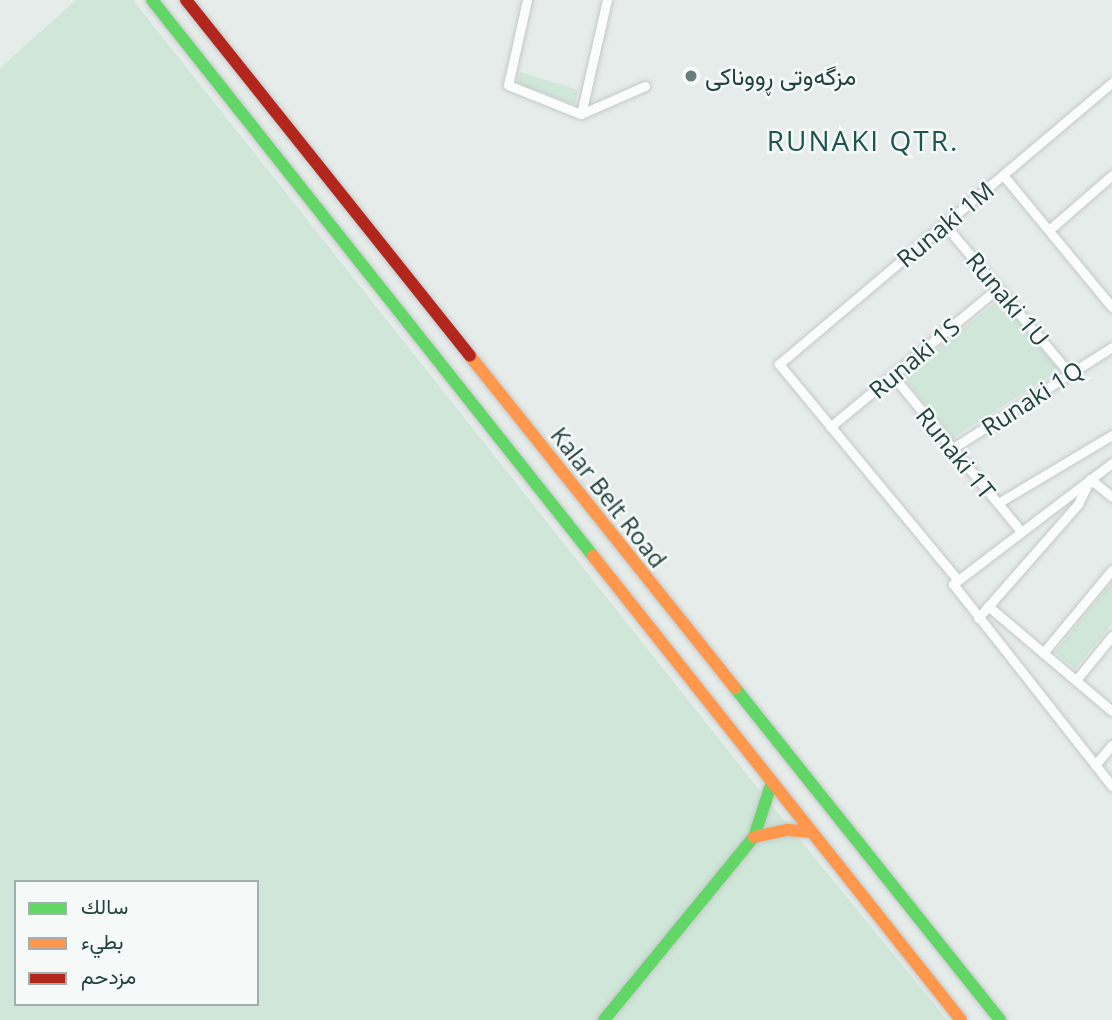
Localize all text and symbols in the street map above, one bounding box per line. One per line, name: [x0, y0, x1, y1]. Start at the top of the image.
place label: مزگەوتی ڕووناکی: [705, 62, 856, 90]
marker: مزگەوتی ڕووناکی: [683, 68, 699, 84]
district label: RUNAKI QTR.: [768, 123, 958, 157]
street label: Runaki 1M: [891, 175, 999, 273]
street label: Runaki 1U: [960, 246, 1056, 352]
street label: Runaki 1S: [863, 312, 965, 404]
street label: Runaki 1Q: [976, 355, 1088, 441]
street label: Runaki 1T: [910, 401, 1002, 505]
street label: Kalar Belt Road: [545, 421, 673, 573]
legend: [14, 880, 259, 1006]
text: سالك: [81, 892, 128, 920]
text: بطيء: [81, 927, 124, 955]
text: مزدحم: [81, 962, 136, 990]

